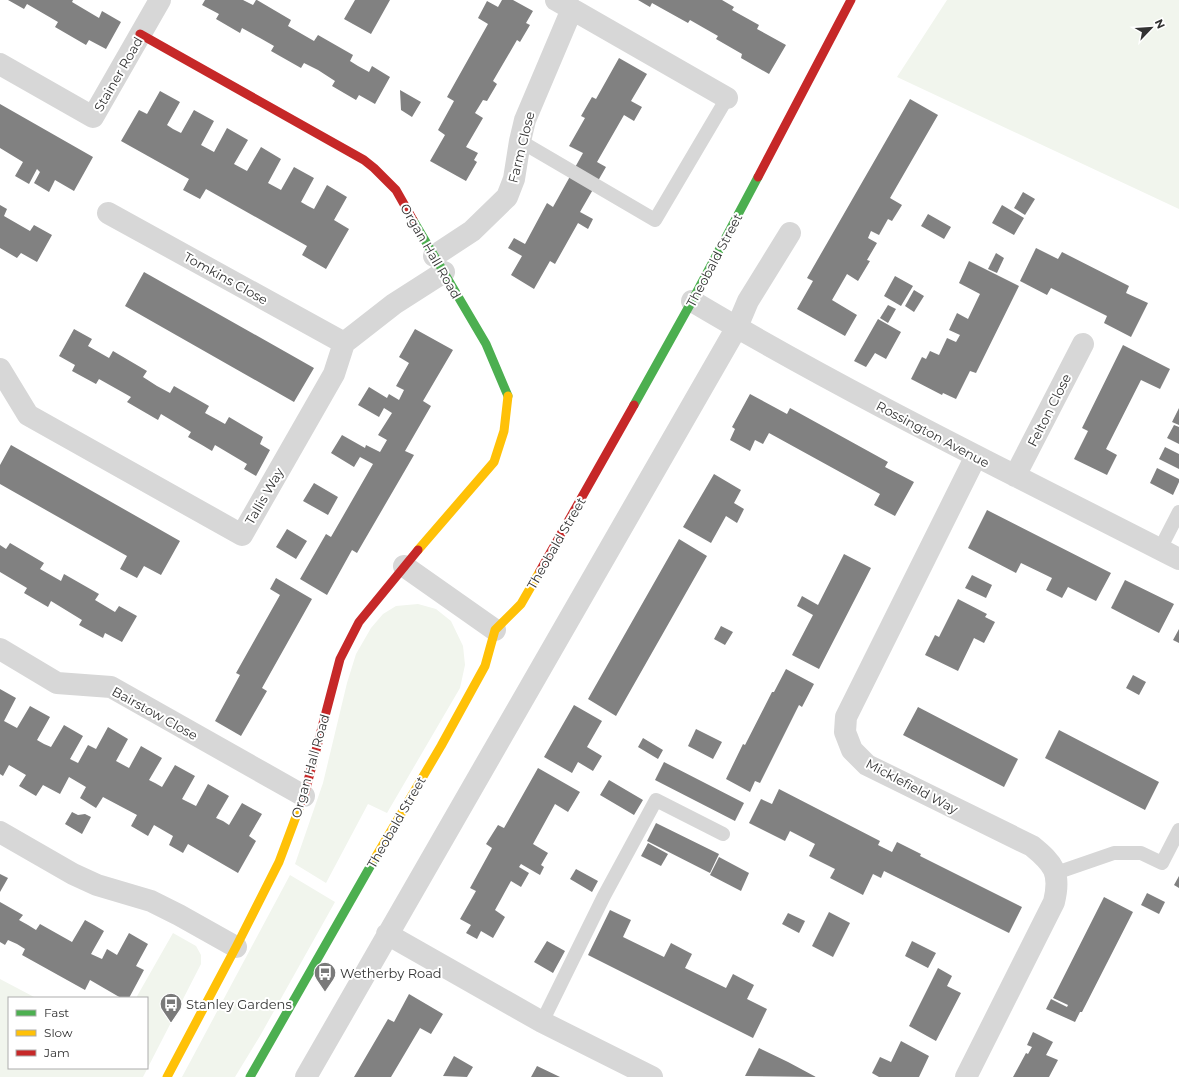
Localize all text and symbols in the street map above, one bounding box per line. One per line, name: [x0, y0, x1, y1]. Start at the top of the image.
north arrow: [1131, 8, 1171, 48]
text: N: [1152, 17, 1168, 31]
street label: Stainer Road: [90, 34, 146, 114]
street label: Farm Close: [504, 110, 538, 184]
street label: Organ Hall Road: [397, 201, 465, 301]
street label: Theobald Street: [683, 210, 745, 310]
street label: Tomkins Close: [181, 248, 271, 308]
street label: Felton Close: [1024, 371, 1074, 449]
street label: Rossington Avenue: [874, 397, 992, 471]
street label: Tallis Way: [241, 464, 287, 527]
street label: Theobald Street: [523, 494, 589, 592]
street label: Bairstow Close: [109, 683, 201, 743]
street label: Organ Hall Road: [288, 712, 332, 820]
street label: Micklefield Way: [863, 755, 962, 817]
street label: Theobald Street: [363, 773, 429, 871]
bus stop icon: Wetherby Road: [312, 960, 338, 993]
place label: Wetherby Road: [340, 965, 442, 981]
bus stop icon: Stanley Gardens: [158, 991, 184, 1024]
place label: Stanley Gardens: [186, 996, 292, 1012]
legend: [8, 997, 148, 1069]
text: Fast: [44, 1005, 69, 1020]
text: Slow: [44, 1025, 73, 1040]
text: Jam: [43, 1045, 70, 1060]

